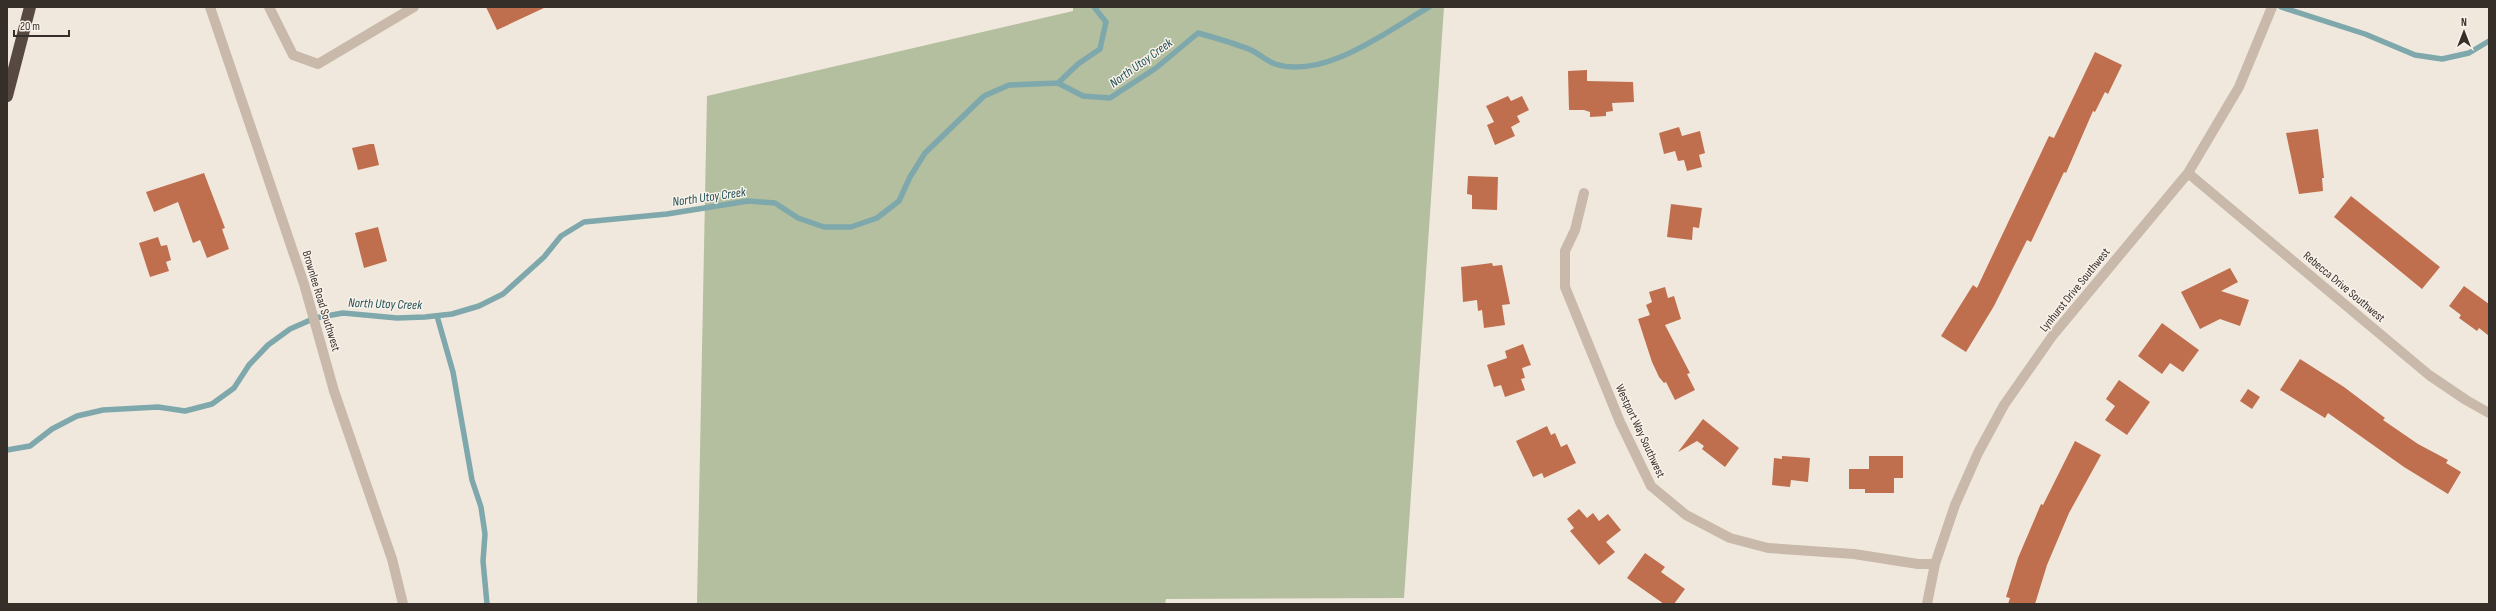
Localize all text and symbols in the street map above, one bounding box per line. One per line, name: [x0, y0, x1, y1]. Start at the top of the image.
scale bar: [14, 12, 69, 38]
north arrow: [2444, 12, 2484, 52]
text: N: [2461, 16, 2467, 29]
text: 20 m: [20, 19, 40, 34]
water label: North Utoy Creek: [1106, 34, 1176, 91]
water label: North Utoy Creek: [671, 184, 748, 210]
street label: Lynhurst Drive Southwest: [2037, 245, 2114, 335]
street label: Rebecca Drive Southwest: [2300, 248, 2388, 326]
street label: Brownlee Road Southwest: [299, 249, 344, 353]
water label: North Utoy Creek: [348, 295, 423, 313]
street label: Westport Way Southwest: [1612, 382, 1668, 480]

